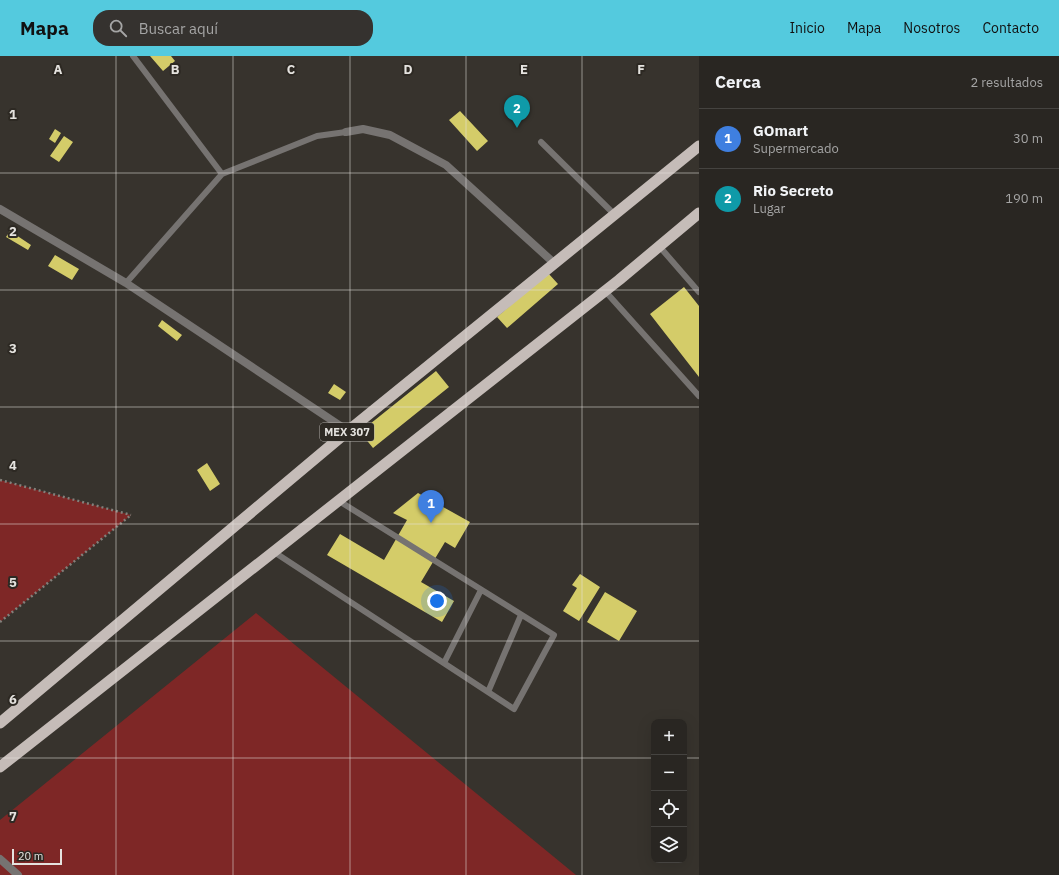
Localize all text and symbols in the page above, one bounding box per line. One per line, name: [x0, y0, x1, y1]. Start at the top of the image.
search box: [93, 10, 373, 46]
text: Mapa: [20, 16, 69, 40]
icon: search: [107, 17, 129, 39]
text: Buscar aquí: [139, 19, 218, 38]
text: Inicio: [789, 19, 825, 37]
text: Mapa: [847, 19, 881, 37]
text: Nosotros: [903, 19, 960, 37]
text: Contacto: [982, 19, 1039, 37]
text: A: [54, 61, 63, 78]
text: B: [171, 61, 180, 78]
text: C: [287, 61, 296, 78]
text: D: [403, 61, 413, 78]
text: E: [520, 61, 528, 78]
text: F: [637, 61, 645, 78]
text: Cerca: [715, 71, 761, 93]
text: 2 resultados: [970, 74, 1043, 91]
pin: 2: [504, 95, 530, 128]
text: 1: [9, 106, 17, 123]
text: GOmart: [753, 121, 808, 140]
text: 1: [724, 130, 732, 147]
text: 30 m: [1013, 130, 1043, 147]
text: Supermercado: [753, 140, 839, 157]
text: Rio Secreto: [753, 181, 834, 200]
text: 2: [724, 190, 732, 207]
text: 190 m: [1005, 190, 1043, 207]
text: Lugar: [753, 200, 785, 217]
text: 2: [9, 223, 17, 240]
text: 3: [9, 340, 17, 357]
road number: MEX 307: [320, 423, 374, 441]
text: 4: [9, 457, 17, 474]
pin: 1: [418, 490, 444, 523]
text: 5: [9, 574, 17, 591]
your location: [427, 591, 447, 611]
text: 6: [9, 691, 17, 708]
map controls: [651, 719, 687, 863]
button: +: [651, 719, 687, 755]
button: −: [651, 755, 687, 791]
button: locate: [651, 791, 687, 827]
text: 7: [9, 808, 17, 825]
button: layers: [651, 827, 687, 863]
scale bar: [12, 847, 62, 866]
text: 20 m: [18, 849, 43, 863]

